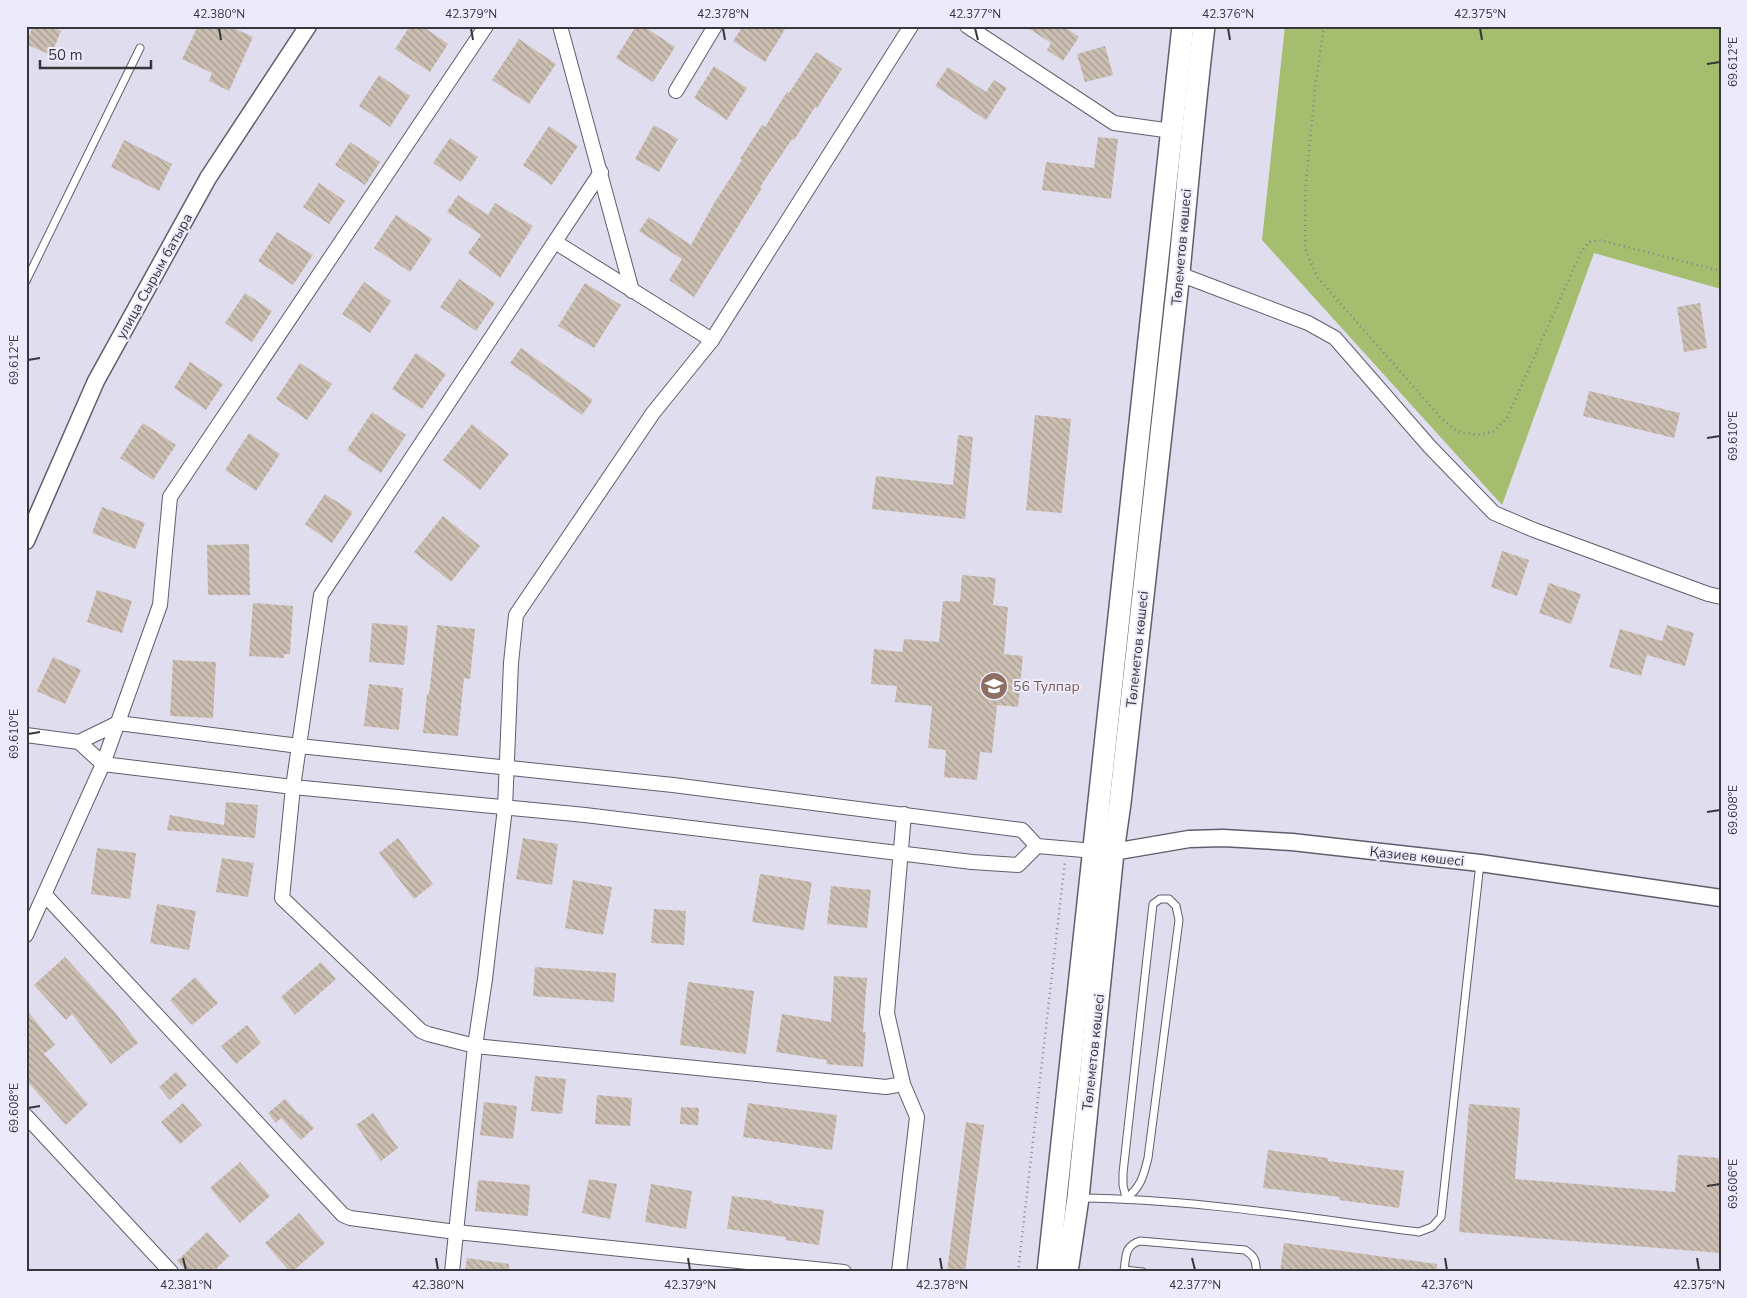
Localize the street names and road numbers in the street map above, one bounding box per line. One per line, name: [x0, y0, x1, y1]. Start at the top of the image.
street label: Төлеметов көшесі: [1167, 188, 1196, 306]
street label: улица Сырым батыра: [112, 210, 197, 343]
street label: Төлеметов көшесі: [1122, 590, 1153, 708]
street label: Қазиев көшесі: [1369, 842, 1465, 871]
street label: Төлеметов көшесі: [1078, 993, 1109, 1111]

